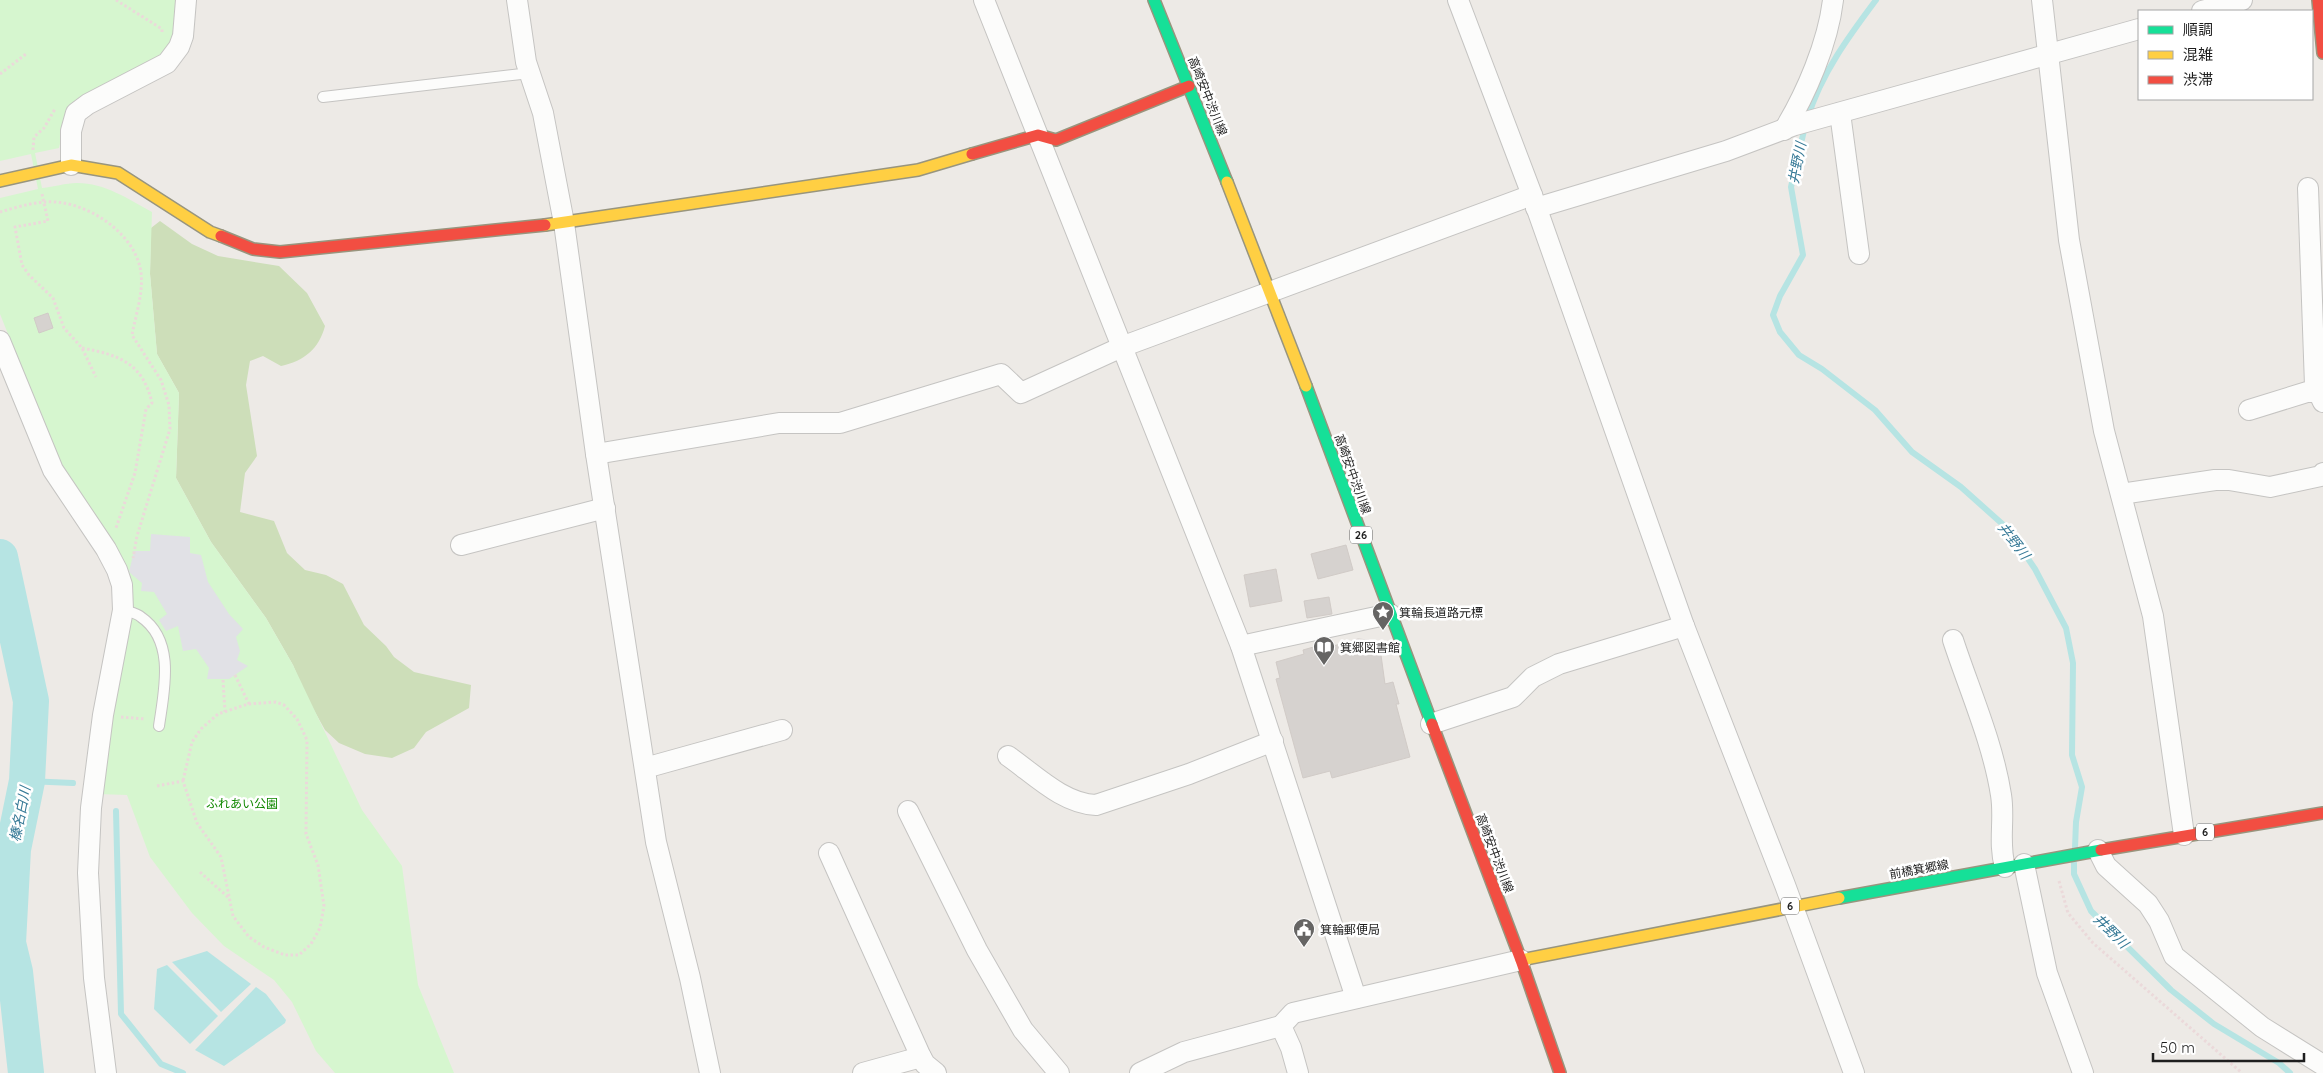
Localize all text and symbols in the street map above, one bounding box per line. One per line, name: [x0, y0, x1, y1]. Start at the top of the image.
legend: [2138, 10, 2313, 100]
text: 順調: [2183, 20, 2213, 39]
text: 混雑: [2183, 45, 2213, 64]
street label: 高崎安中渋川線: [1185, 54, 1231, 138]
text: 渋滞: [2183, 70, 2213, 89]
water label: 井野川: [1784, 139, 1810, 185]
street label: 高崎安中渋川線: [1332, 432, 1374, 516]
water label: 井野川: [1994, 519, 2035, 565]
road number: 26: [1350, 526, 1372, 544]
place icon: 箕輪長道路元標: [1371, 600, 1395, 631]
place label: 箕輪長道路元標: [1399, 605, 1483, 620]
library icon: 箕郷図書館: [1312, 635, 1336, 666]
place label: 箕郷図書館: [1340, 640, 1400, 655]
water label: 榛名白川: [6, 783, 35, 843]
park label: ふれあい公園: [206, 796, 278, 811]
street label: 高崎安中渋川線: [1473, 811, 1517, 895]
road number: 6: [2196, 824, 2214, 840]
street label: 前橋箕郷線: [1888, 856, 1950, 882]
road number: 6: [1781, 898, 1799, 914]
water label: 井野川: [2090, 910, 2134, 953]
public building icon: 箕輪郵便局: [1292, 917, 1316, 948]
place label: 箕輪郵便局: [1320, 922, 1380, 937]
scale bar: [2153, 1030, 2304, 1062]
text: 50 m: [2160, 1038, 2195, 1057]

